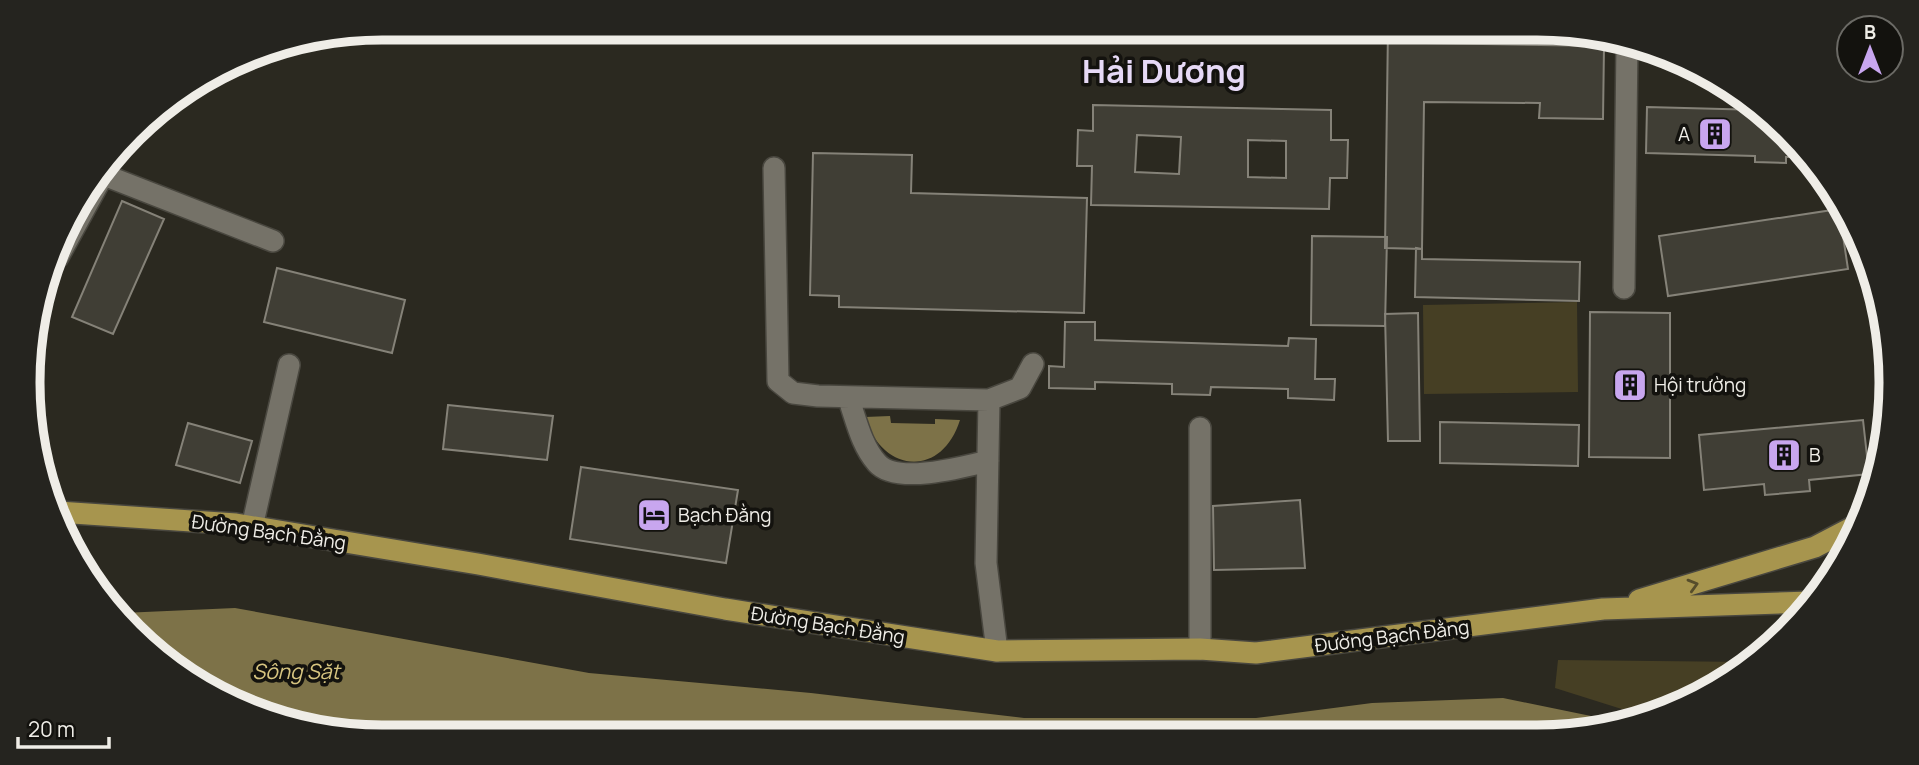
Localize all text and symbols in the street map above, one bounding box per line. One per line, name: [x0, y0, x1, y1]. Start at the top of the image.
north arrow: [1835, 14, 1905, 84]
text: B: [1864, 19, 1876, 45]
district label: Hải Dương: [1082, 48, 1246, 93]
building icon: A: [1696, 115, 1734, 153]
place label: A: [1678, 121, 1690, 147]
building icon: Hội trường: [1611, 366, 1649, 404]
place label: Hội trường: [1654, 372, 1746, 398]
building icon: B: [1765, 436, 1803, 474]
place label: B: [1809, 442, 1821, 468]
hotel icon: Bạch Đằng: [635, 496, 673, 534]
place label: Bạch Đằng: [678, 502, 772, 528]
street label: Đường Bạch Đằng: [190, 508, 348, 556]
one-way arrow: [1687, 579, 1699, 594]
street label: Đường Bạch Đằng: [749, 600, 907, 650]
street label: Đường Bạch Đằng: [1313, 614, 1471, 658]
water label: Sông Sặt: [252, 657, 342, 685]
scale bar: [18, 706, 108, 750]
text: 20 m: [28, 715, 75, 743]

